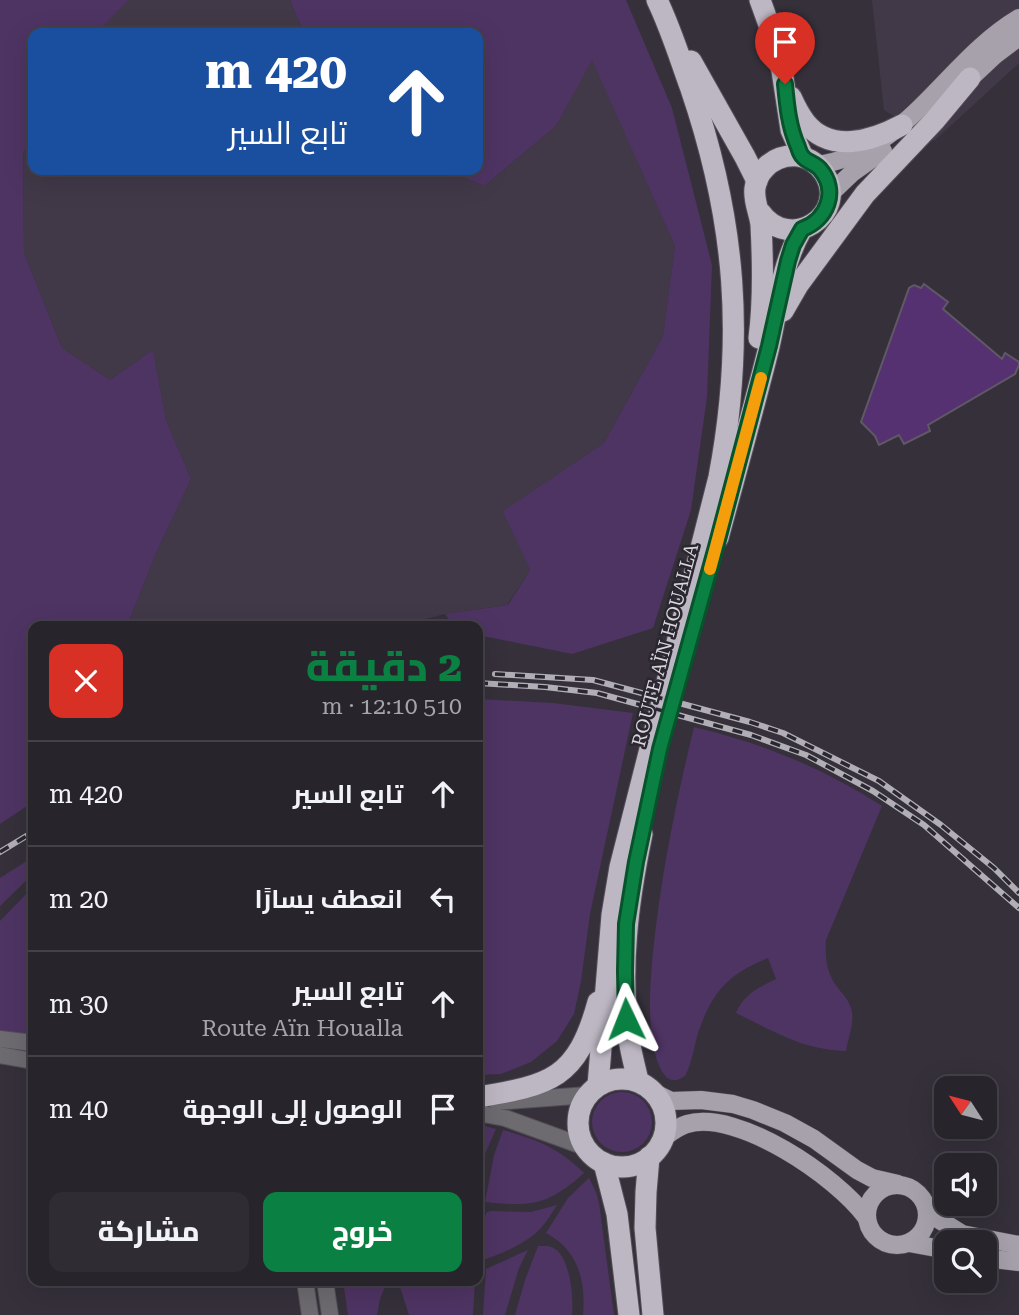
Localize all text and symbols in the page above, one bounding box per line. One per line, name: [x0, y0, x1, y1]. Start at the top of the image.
pin: [755, 12.0, 815, 84]
icon: arrive: [766, 23, 804, 61]
text: 420 m: [205, 43, 347, 100]
icon: ahead: [371, 56, 462, 147]
text: تابع السير: [228, 114, 347, 152]
street label: ROUTE AÏN HOUALLA: [627, 540, 703, 749]
text: 2 دقيقة: [306, 642, 462, 691]
button: close: [49, 644, 123, 718]
text: 510 m · 12:10: [322, 693, 462, 720]
icon: ahead: [424, 775, 462, 813]
text: 420 m: [49, 779, 123, 809]
text: تابع السير: [293, 779, 403, 809]
icon: left: [424, 880, 462, 918]
text: 20 m: [49, 884, 108, 914]
text: انعطف يسارًا: [255, 884, 403, 914]
text: تابع السير: [293, 976, 403, 1006]
position arrow: [589, 982, 663, 1056]
icon: ahead: [424, 985, 462, 1023]
text: 30 m: [49, 989, 108, 1019]
text: Route Aïn Houalla: [201, 1015, 403, 1042]
north arrow: [934, 1076, 998, 1139]
map controls: [934, 1076, 997, 1293]
icon: arrive: [424, 1090, 462, 1128]
text: 40 m: [49, 1094, 108, 1124]
text: الوصول إلى الوجهة: [183, 1094, 403, 1124]
button: sound: [934, 1153, 997, 1216]
button: مشاركة: [49, 1192, 249, 1272]
button: خروج: [263, 1192, 462, 1272]
button: search: [934, 1230, 997, 1293]

